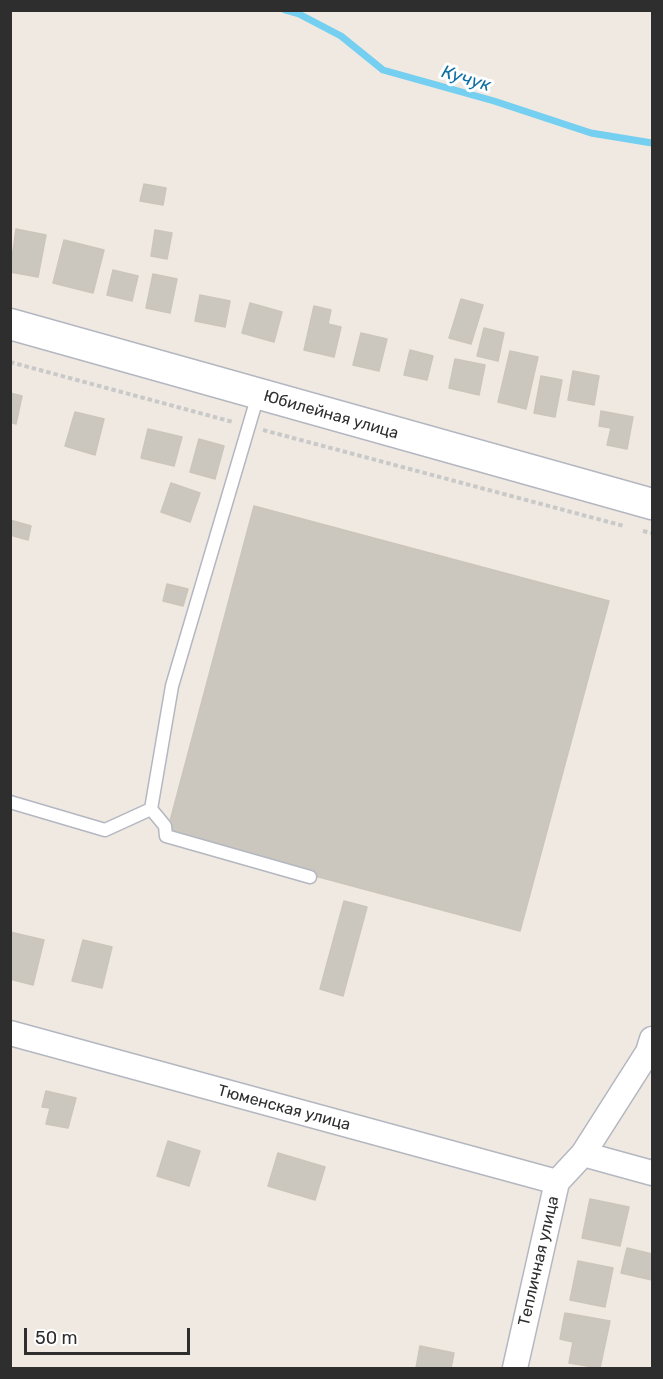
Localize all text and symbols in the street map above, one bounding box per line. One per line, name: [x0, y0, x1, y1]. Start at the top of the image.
water label: Кучук: [439, 61, 493, 97]
street label: Юбилейная улица: [261, 387, 401, 443]
street label: Тюменская улица: [216, 1081, 352, 1135]
street label: Тепличная улица: [515, 1194, 563, 1328]
scale bar: [27, 1316, 194, 1354]
text: 50 m: [35, 1327, 78, 1349]

